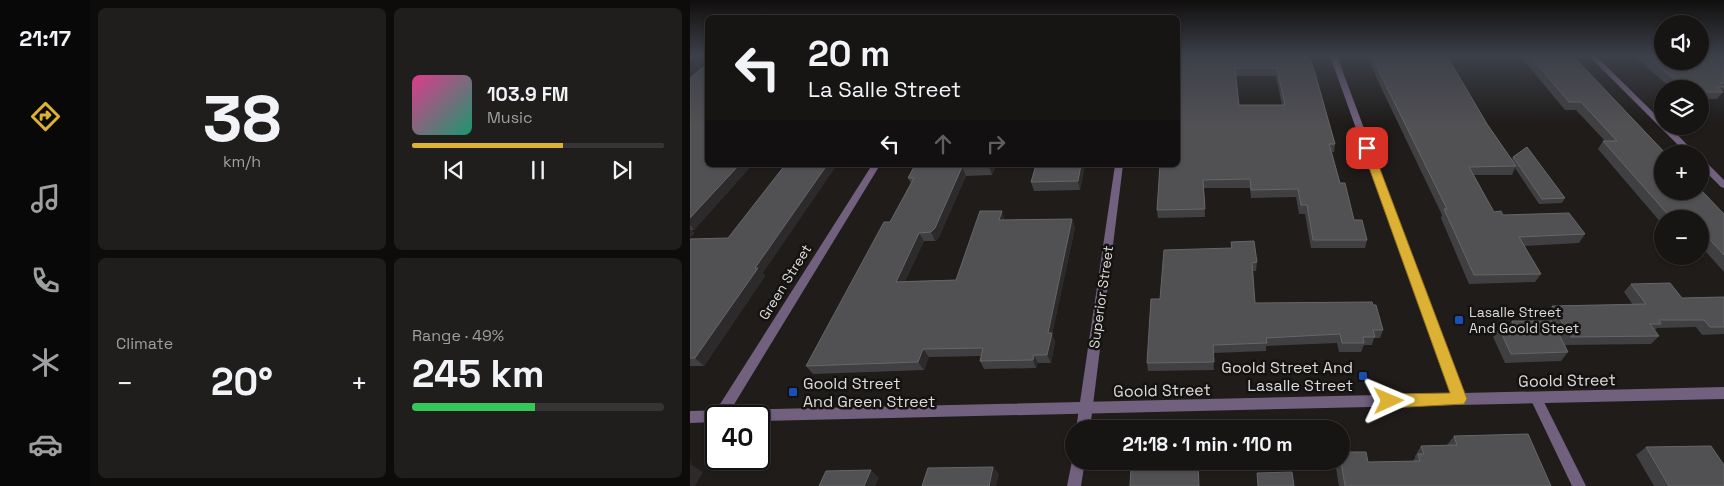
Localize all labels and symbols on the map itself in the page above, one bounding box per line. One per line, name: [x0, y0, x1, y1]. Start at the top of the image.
pin: [1346, 127, 1388, 169]
street label: Green Street: [755, 241, 815, 323]
street label: Superior Street: [1085, 245, 1117, 349]
place label: Lasalle Street And Goold Steet: [1469, 303, 1579, 337]
marker: Lasalle Street And Goold Steet: [1453, 314, 1465, 326]
place label: Goold Street And Lasalle Street: [1221, 357, 1353, 396]
street label: Goold Street: [1518, 369, 1616, 392]
marker: Goold Street And Lasalle Street: [1357, 370, 1369, 382]
place label: Goold Street And Green Street: [803, 373, 935, 412]
position arrow: [1362, 374, 1414, 426]
street label: Goold Street: [1113, 379, 1211, 402]
marker: Goold Street And Green Street: [787, 386, 799, 398]
speed limit sign: 40: [705, 405, 770, 470]

